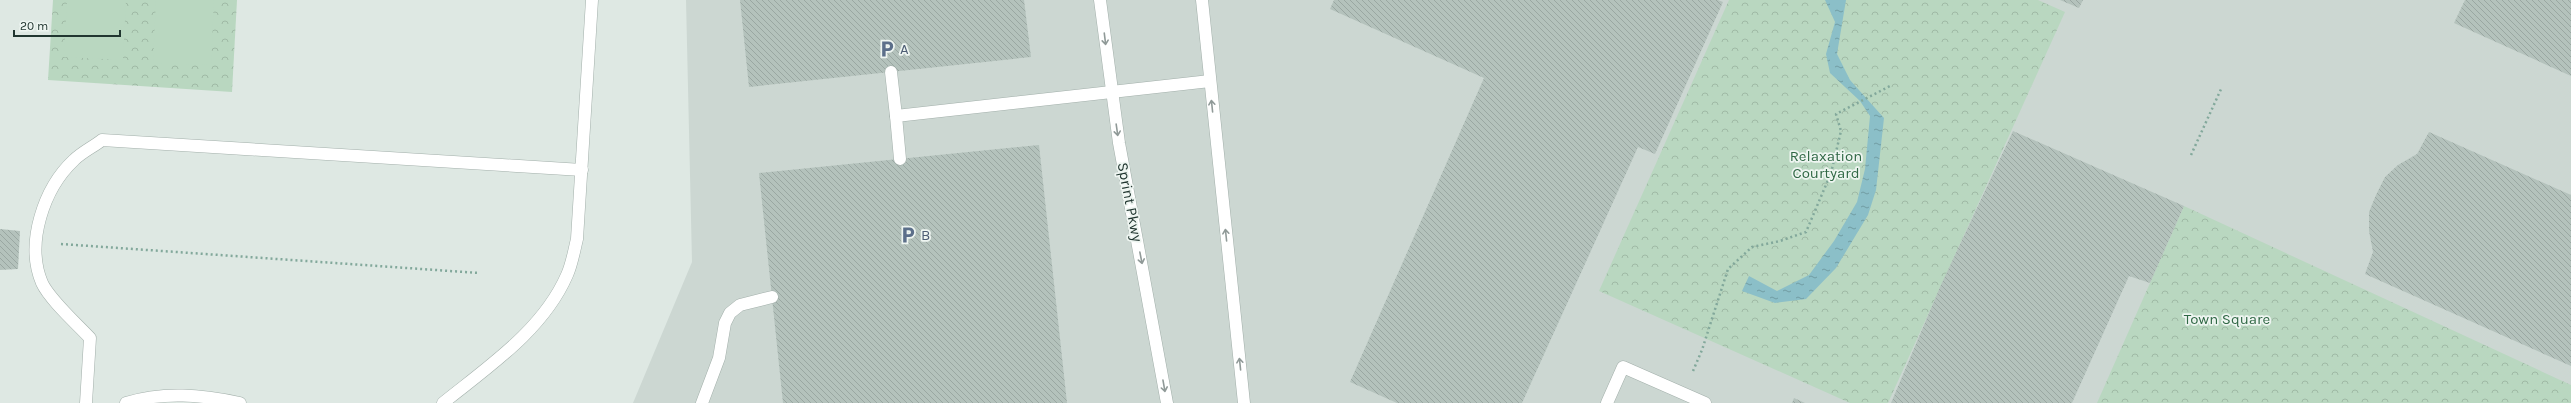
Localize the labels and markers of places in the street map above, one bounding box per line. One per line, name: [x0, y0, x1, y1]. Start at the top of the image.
parking icon: A: [877, 39, 897, 59]
place label: A: [900, 40, 909, 58]
parking icon: B: [898, 225, 918, 245]
place label: B: [921, 226, 930, 244]

